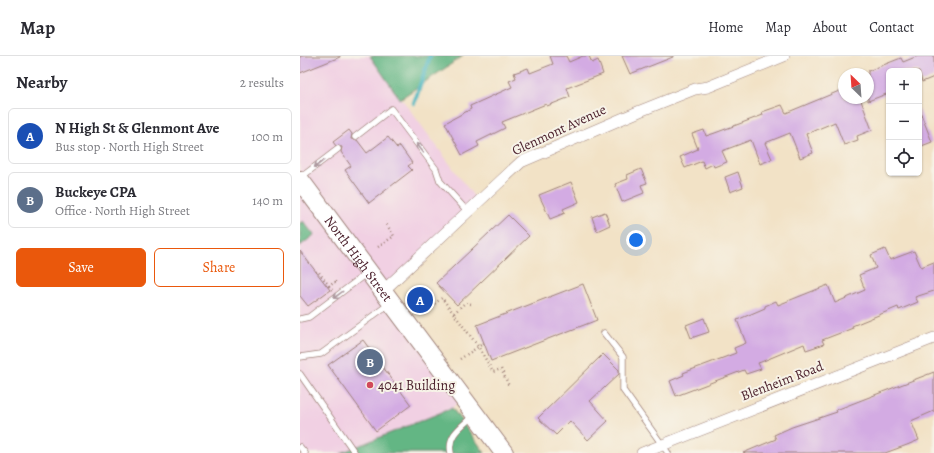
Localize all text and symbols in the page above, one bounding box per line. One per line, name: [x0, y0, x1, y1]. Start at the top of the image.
text: Map: [20, 15, 55, 41]
text: Home: [708, 18, 743, 37]
text: Map: [765, 18, 791, 37]
text: About: [813, 18, 847, 37]
text: Contact: [869, 18, 914, 37]
north arrow: [838, 68, 874, 104]
map controls: [886, 68, 922, 176]
button: +: [886, 68, 922, 104]
text: Nearby: [16, 71, 67, 94]
text: 2 results: [240, 74, 284, 91]
street label: Glenmont Avenue: [509, 100, 609, 160]
button: −: [886, 104, 922, 140]
text: N High St & Glenmont Ave: [55, 118, 220, 138]
text: A: [26, 128, 34, 145]
text: 100 m: [251, 128, 283, 145]
text: Bus stop · North High Street: [55, 138, 204, 155]
button: locate: [886, 140, 922, 176]
one-way arrow: [416, 143, 424, 154]
one-way arrow: [314, 160, 325, 168]
text: Buckeye CPA: [55, 182, 136, 202]
text: B: [26, 192, 34, 209]
text: 140 m: [252, 192, 283, 209]
text: Office · North High Street: [55, 202, 190, 219]
street label: North High Street: [320, 211, 397, 306]
your location: [626, 230, 646, 250]
button: Save: [16, 248, 146, 287]
button: Share: [154, 248, 284, 287]
pin: A: [407, 285, 433, 315]
one-way arrow: [332, 291, 343, 299]
pin: B: [357, 347, 383, 377]
street label: Blenheim Road: [738, 356, 826, 405]
place label: 4041 Building: [378, 376, 455, 395]
marker: 4041 Building: [365, 380, 375, 390]

